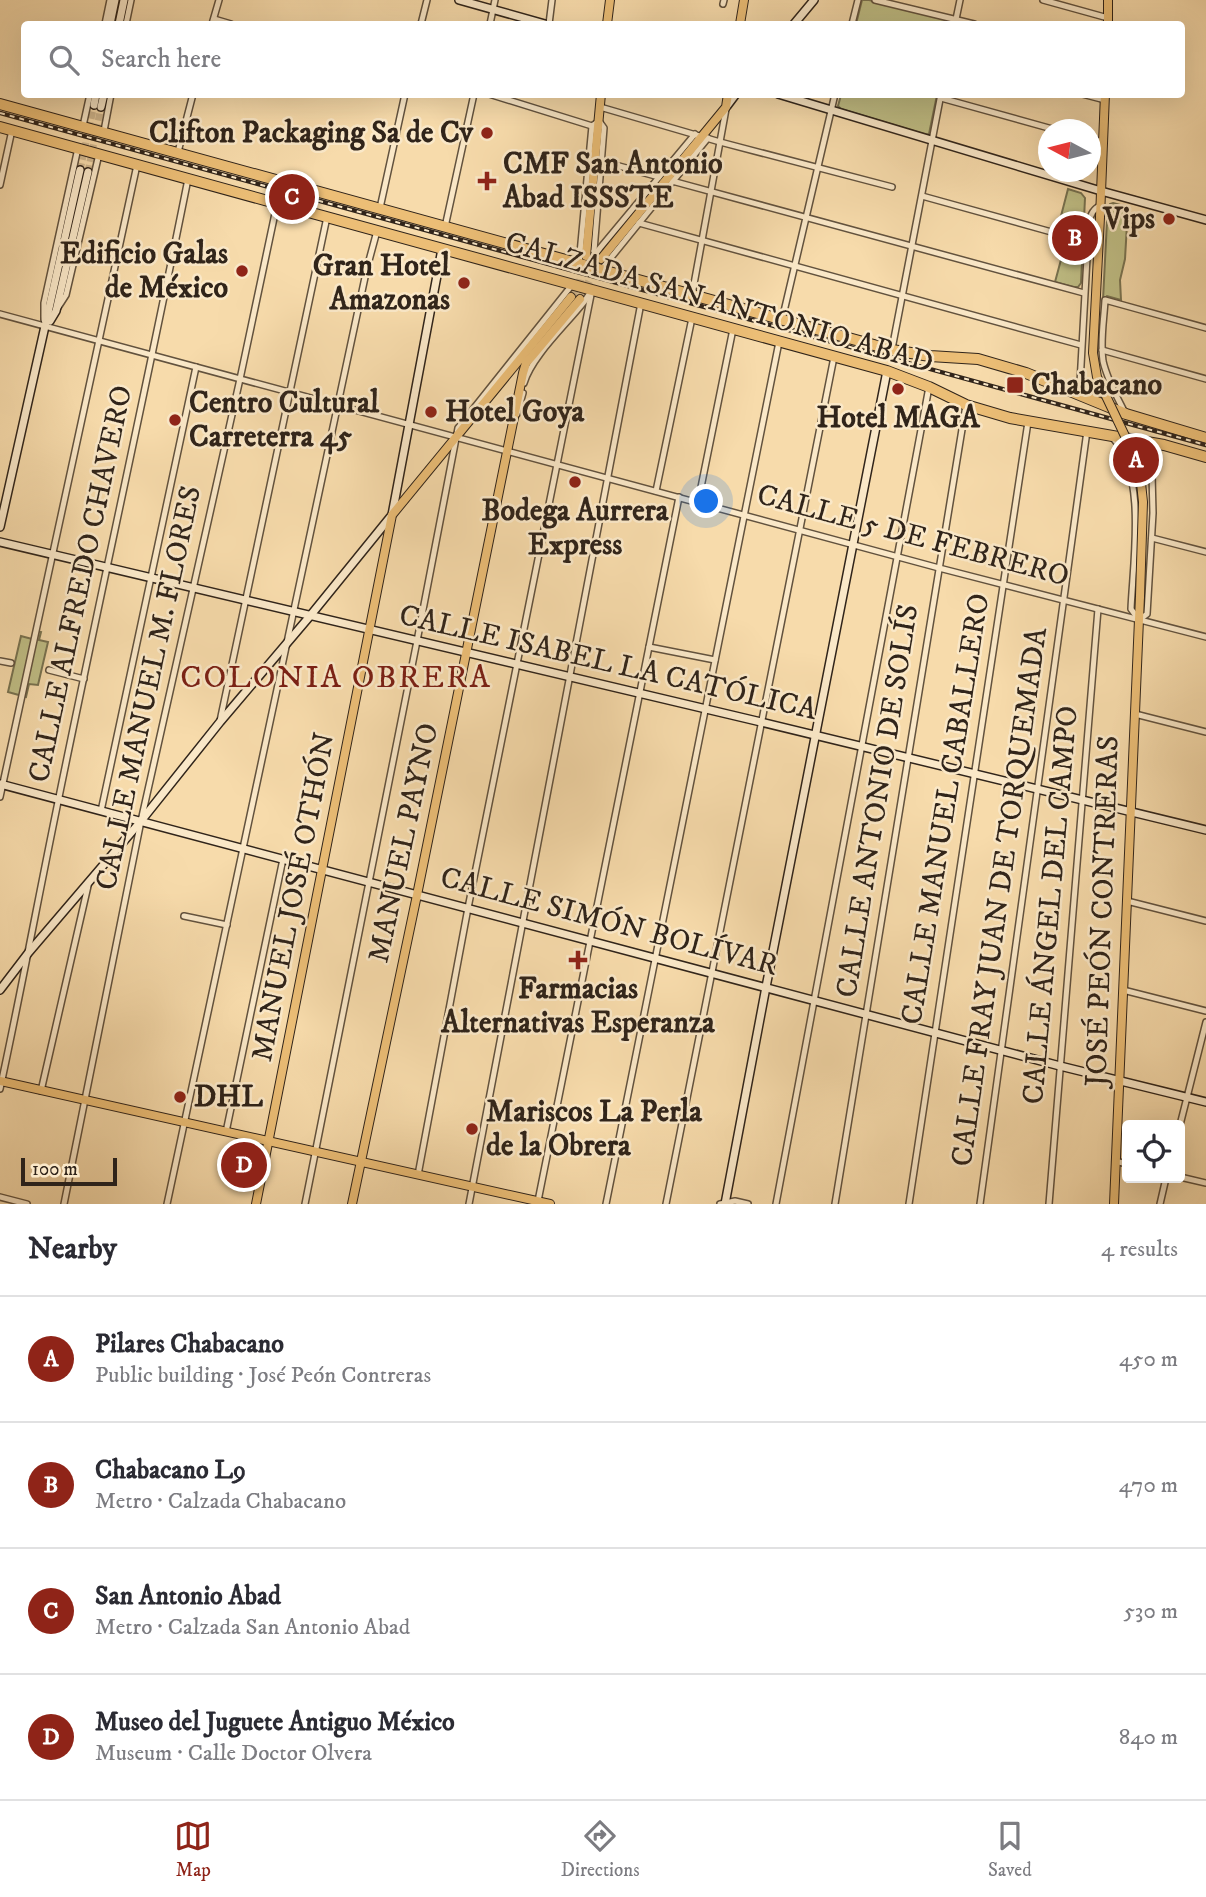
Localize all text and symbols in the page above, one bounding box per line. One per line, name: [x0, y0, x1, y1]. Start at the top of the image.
search box: [21, 21, 1185, 98]
icon: search: [45, 41, 83, 79]
text: Search here: [101, 43, 221, 76]
place label: Clifton Packaging Sa de Cv: [149, 115, 474, 152]
north arrow: [1038, 119, 1101, 182]
marker: Clifton Packaging Sa de Cv: [479, 125, 495, 141]
place label: CMF San Antonio Abad ISSSTE: [502, 146, 723, 217]
pin: C: [269, 171, 315, 223]
marker: CMF San Antonio Abad ISSSTE: [477, 171, 497, 191]
place label: Vips: [1102, 201, 1155, 238]
marker: Vips: [1161, 211, 1177, 227]
pin: B: [1052, 212, 1098, 264]
street label: CALZADA SAN ANTONIO ABAD: [501, 224, 937, 382]
place label: Edificio Galas de México: [60, 236, 228, 307]
place label: Gran Hotel Amazonas: [313, 248, 451, 319]
marker: Edificio Galas de México: [234, 263, 250, 279]
marker: Gran Hotel Amazonas: [456, 275, 472, 291]
place label: Chabacano: [1031, 367, 1162, 404]
marker: Chabacano: [1005, 375, 1025, 395]
marker: Hotel MAGA: [890, 381, 906, 397]
street label: CALLE ALFREDO CHAVERO: [21, 382, 141, 786]
place label: Centro Cultural Carreterra 45: [189, 385, 380, 456]
place label: Hotel Goya: [445, 394, 586, 431]
place label: Hotel MAGA: [816, 400, 980, 437]
marker: Hotel Goya: [423, 404, 439, 420]
marker: Centro Cultural Carreterra 45: [167, 412, 183, 428]
pin: A: [1113, 434, 1159, 486]
marker: Bodega Aurrera Express: [567, 474, 583, 490]
street label: CALLE 5 DE FEBRERO: [753, 477, 1073, 595]
street label: CALLE MANUEL M. FLORES: [88, 482, 210, 894]
your location: [689, 484, 723, 518]
place label: Bodega Aurrera Express: [482, 493, 670, 564]
street label: CALLE MANUEL CABALLERO: [894, 591, 998, 1027]
street label: CALLE ISABEL LA CATÓLICA: [395, 595, 822, 729]
street label: CALLE ANTONIO DE SOLÍS: [827, 601, 927, 1000]
street label: CALLE FRAY JUAN DE TORQUEMADA: [944, 624, 1056, 1169]
district label: COLONIA OBRERA: [180, 658, 492, 698]
street label: CALLE ÁNGEL DEL CAMPO: [1013, 704, 1087, 1106]
street label: MANUEL PAYNO: [361, 720, 447, 966]
street label: MANUEL JOSÉ OTHÓN: [242, 729, 344, 1065]
street label: JOSÉ PEÓN CONTRERAS: [1076, 735, 1128, 1090]
street label: CALLE SIMÓN BOLÍVAR: [436, 857, 782, 985]
marker: Farmacias Alternativas Esperanza: [570, 952, 586, 968]
place label: Farmacias Alternativas Esperanza: [440, 971, 716, 1042]
place label: DHL: [194, 1079, 263, 1116]
marker: DHL: [172, 1089, 188, 1105]
place label: Mariscos La Perla de la Obrera: [486, 1094, 703, 1165]
map controls: [1122, 1120, 1185, 1183]
button: locate: [1122, 1120, 1185, 1183]
marker: Mariscos La Perla de la Obrera: [464, 1121, 480, 1137]
pin: D: [221, 1139, 267, 1191]
scale bar: [21, 1155, 117, 1187]
text: 100 m: [32, 1158, 78, 1181]
text: Nearby: [28, 1231, 117, 1268]
text: 4 results: [1101, 1235, 1178, 1264]
text: Pilares Chabacano: [95, 1328, 284, 1361]
text: A: [44, 1345, 58, 1374]
text: 450 m: [1119, 1345, 1178, 1374]
text: Public building · José Peón Contreras: [95, 1361, 431, 1390]
text: Chabacano L9: [95, 1454, 246, 1487]
text: B: [44, 1471, 58, 1500]
text: 470 m: [1119, 1471, 1178, 1500]
text: Metro · Calzada Chabacano: [95, 1487, 346, 1516]
text: San Antonio Abad: [95, 1580, 281, 1613]
text: C: [43, 1597, 59, 1626]
text: 530 m: [1123, 1597, 1178, 1626]
text: Metro · Calzada San Antonio Abad: [95, 1613, 410, 1642]
text: Museo del Juguete Antiguo México: [95, 1706, 455, 1739]
text: D: [42, 1723, 60, 1752]
text: 840 m: [1119, 1723, 1178, 1752]
text: Museum · Calle Doctor Olvera: [95, 1739, 372, 1768]
tab: Map: [174, 1817, 212, 1882]
tab: Directions: [561, 1817, 640, 1882]
tab: Saved: [988, 1817, 1032, 1882]

